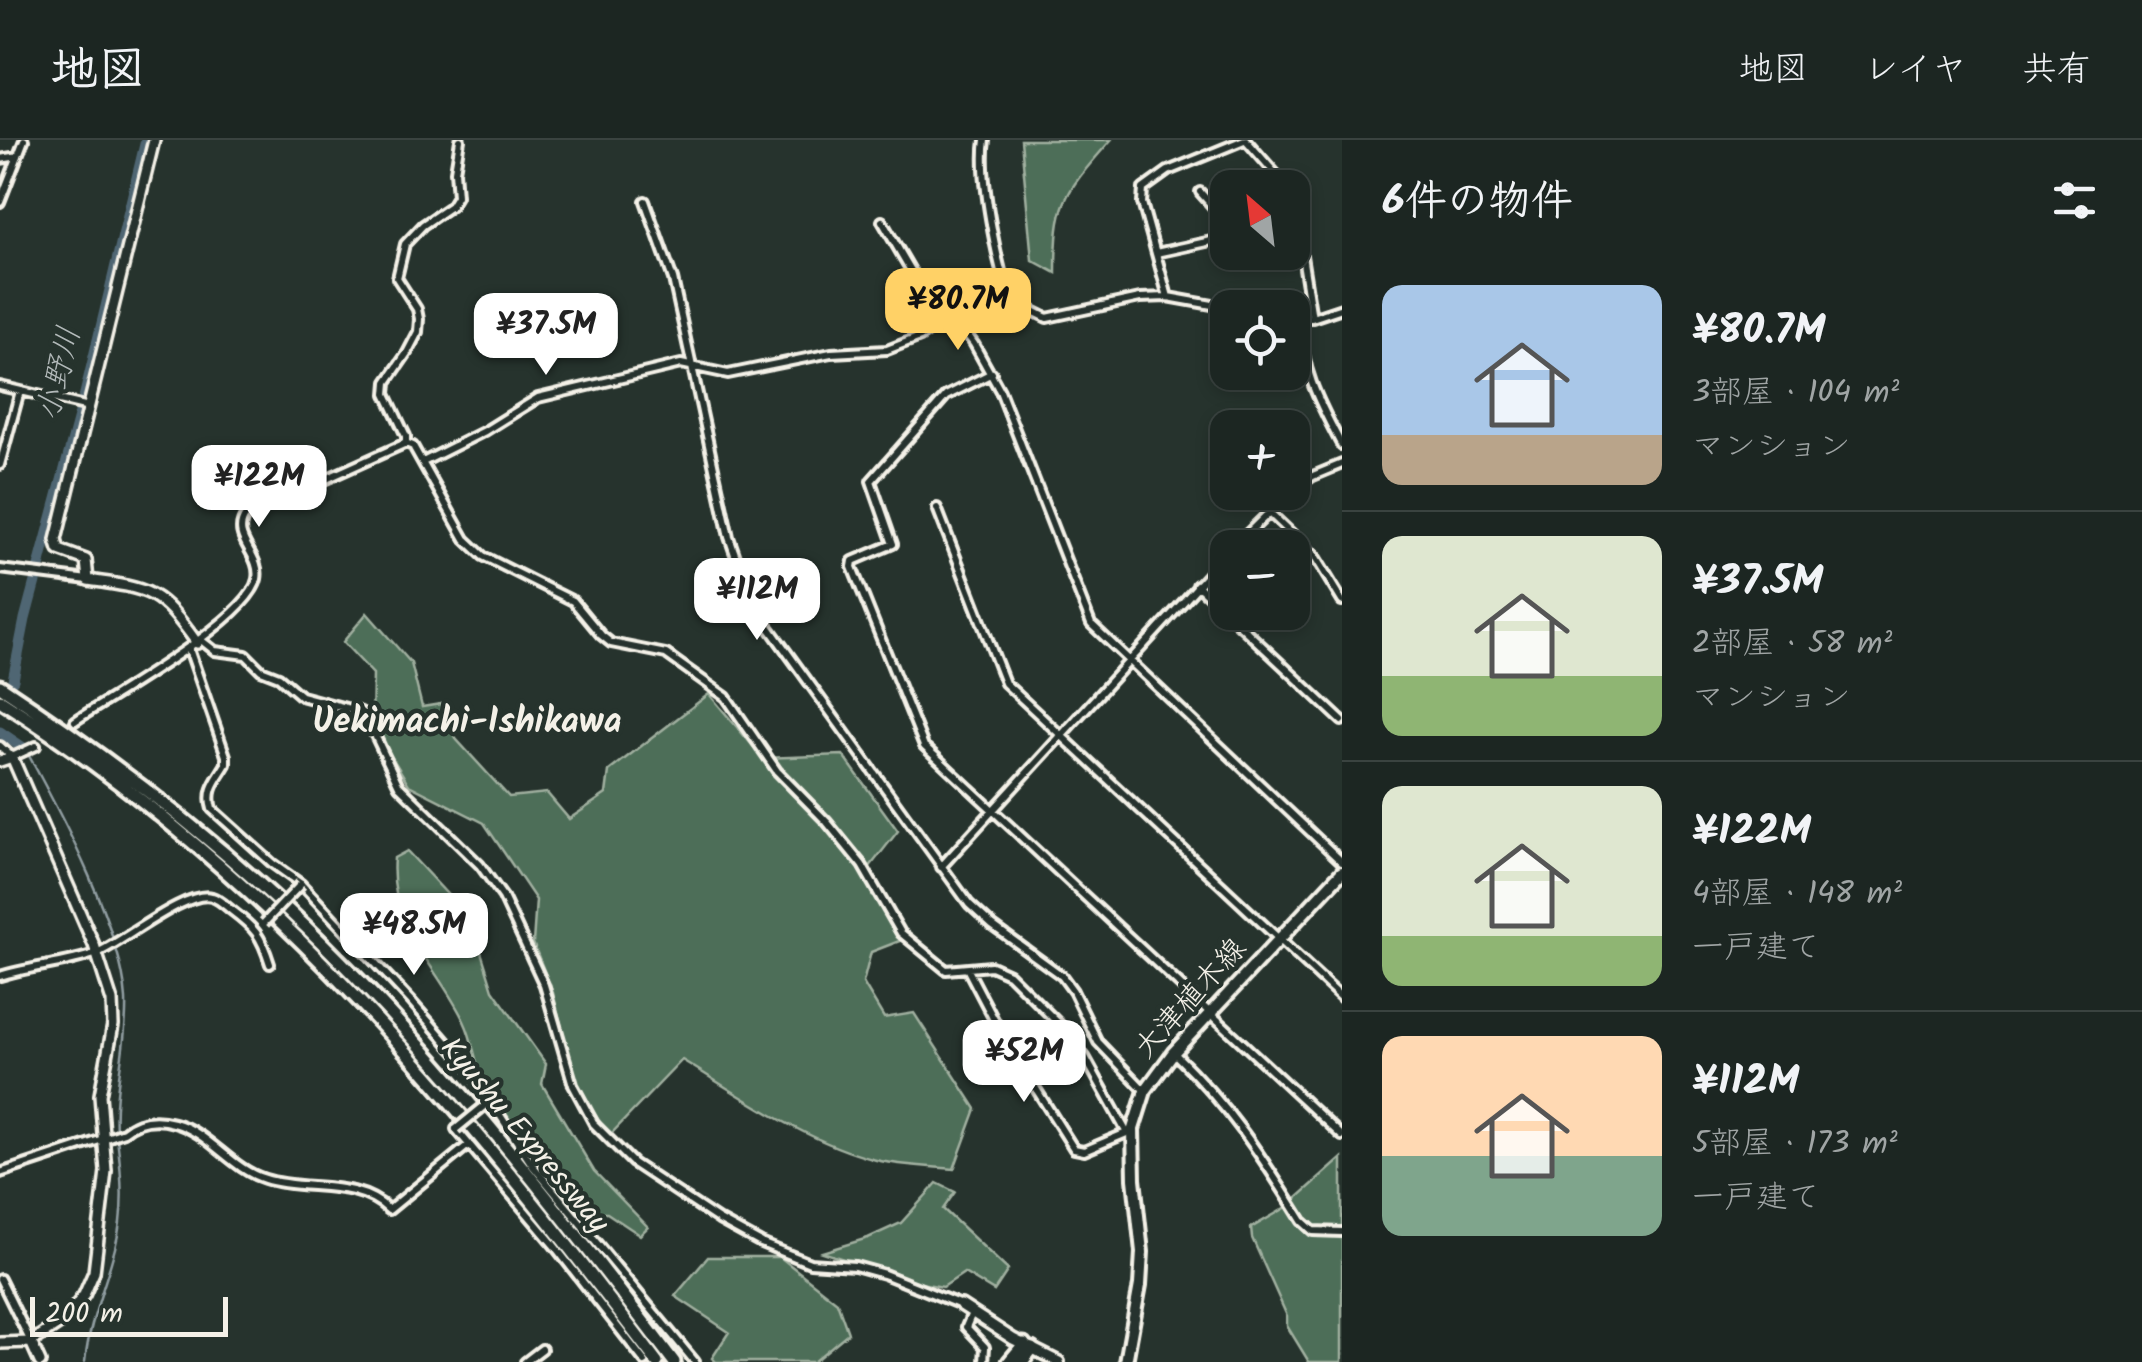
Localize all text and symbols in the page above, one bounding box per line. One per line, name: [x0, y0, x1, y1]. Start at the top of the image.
text: 地図: [50, 34, 146, 110]
text: 地図: [1738, 43, 1808, 99]
text: レイヤ: [1863, 43, 1967, 99]
text: 共有: [2022, 43, 2092, 99]
text: 6件の物件: [1382, 169, 1573, 236]
north arrow: [1210, 170, 1310, 270]
map controls: [1210, 170, 1310, 630]
icon: filters: [2047, 173, 2102, 228]
pin: ¥80.7M: [877, 268, 1039, 353]
text: ¥80.7M: [907, 275, 1009, 326]
button: locate: [1210, 290, 1310, 390]
pin: ¥37.5M: [465, 293, 627, 378]
text: ¥80.7M: [1692, 298, 1826, 365]
text: ¥37.5M: [496, 300, 596, 351]
water label: 小野川: [24, 321, 96, 427]
icon: home: [1462, 325, 1582, 445]
text: 3部屋 · 104 m²: [1692, 368, 1899, 419]
button: +: [1210, 410, 1310, 510]
text: マンション: [1692, 422, 1851, 473]
pin: ¥122M: [189, 445, 329, 530]
text: ¥122M: [214, 452, 304, 503]
button: −: [1210, 530, 1310, 630]
text: ¥37.5M: [1692, 549, 1824, 616]
pin: ¥112M: [687, 558, 827, 643]
text: ¥112M: [716, 565, 798, 616]
icon: home: [1462, 576, 1582, 696]
text: 2部屋 · 58 m²: [1692, 619, 1892, 670]
text: マンション: [1692, 673, 1851, 724]
district label: Uekimachi-Ishikawa: [312, 695, 622, 751]
text: ¥122M: [1692, 799, 1811, 866]
icon: home: [1462, 826, 1582, 946]
text: 4部屋 · 148 m²: [1692, 869, 1902, 920]
pin: ¥48.5M: [333, 893, 495, 978]
text: ¥48.5M: [362, 900, 466, 951]
text: 一戸建て: [1692, 923, 1820, 974]
street label: 大津植木線: [1123, 927, 1259, 1071]
pin: ¥52M: [965, 1020, 1083, 1105]
street label: Kyushu Expressway: [427, 1027, 621, 1245]
text: ¥52M: [985, 1027, 1063, 1078]
text: ¥112M: [1692, 1049, 1799, 1116]
icon: home: [1462, 1076, 1582, 1196]
text: 5部屋 · 173 m²: [1692, 1119, 1898, 1170]
text: 一戸建て: [1692, 1173, 1820, 1224]
scale bar: [30, 1292, 228, 1336]
text: 200 m: [45, 1292, 123, 1337]

